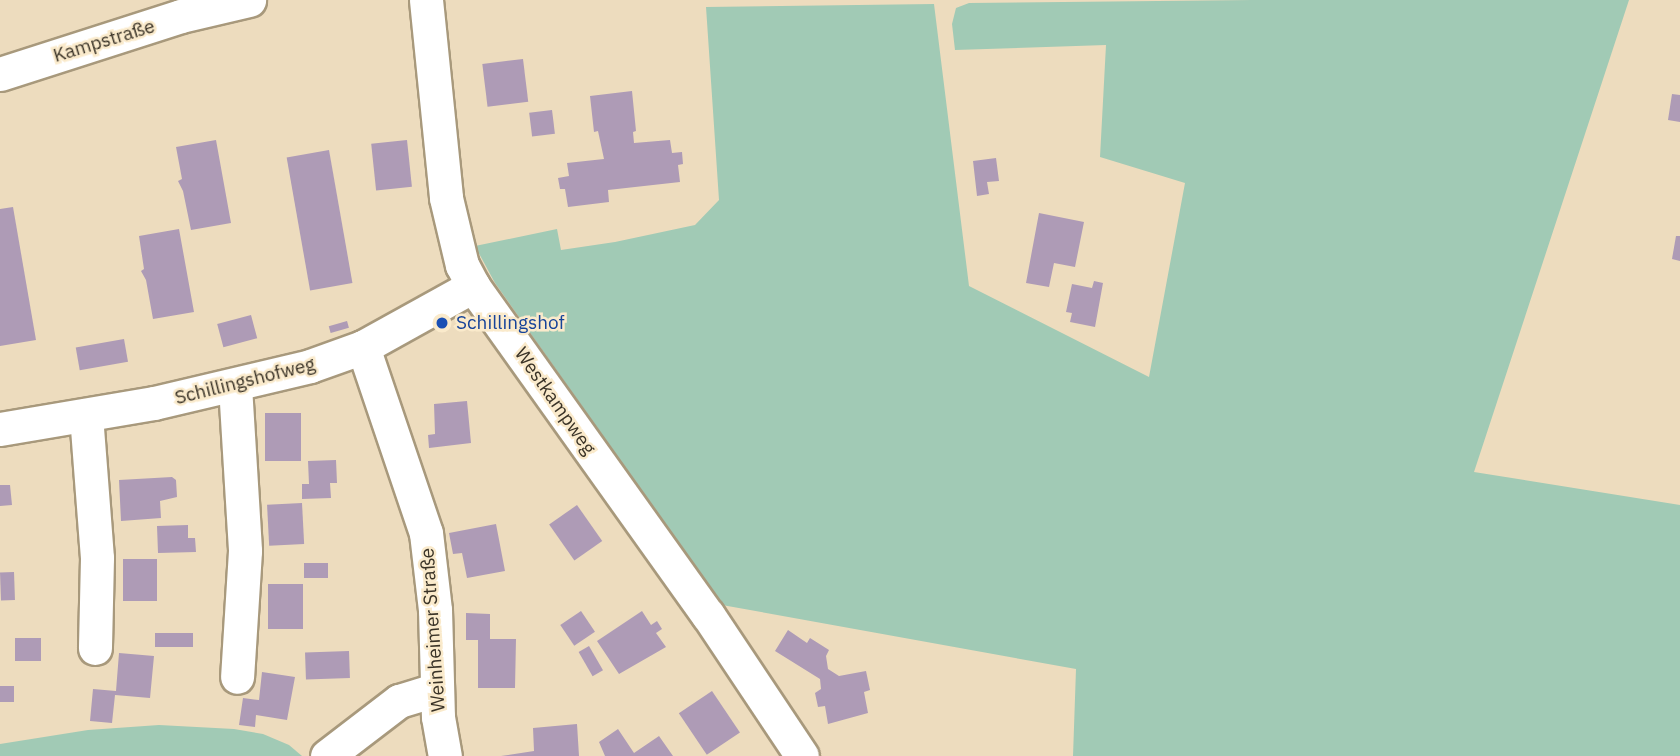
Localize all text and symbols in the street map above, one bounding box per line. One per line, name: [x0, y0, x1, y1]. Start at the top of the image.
street label: Kampstraße: [50, 15, 158, 67]
place label: Schillingshof: [456, 312, 565, 334]
marker: Schillingshof: [434, 315, 450, 331]
street label: Westkampweg: [510, 343, 600, 459]
street label: Schillingshofweg: [173, 353, 317, 409]
street label: Weinheimer Straße: [416, 547, 450, 713]

